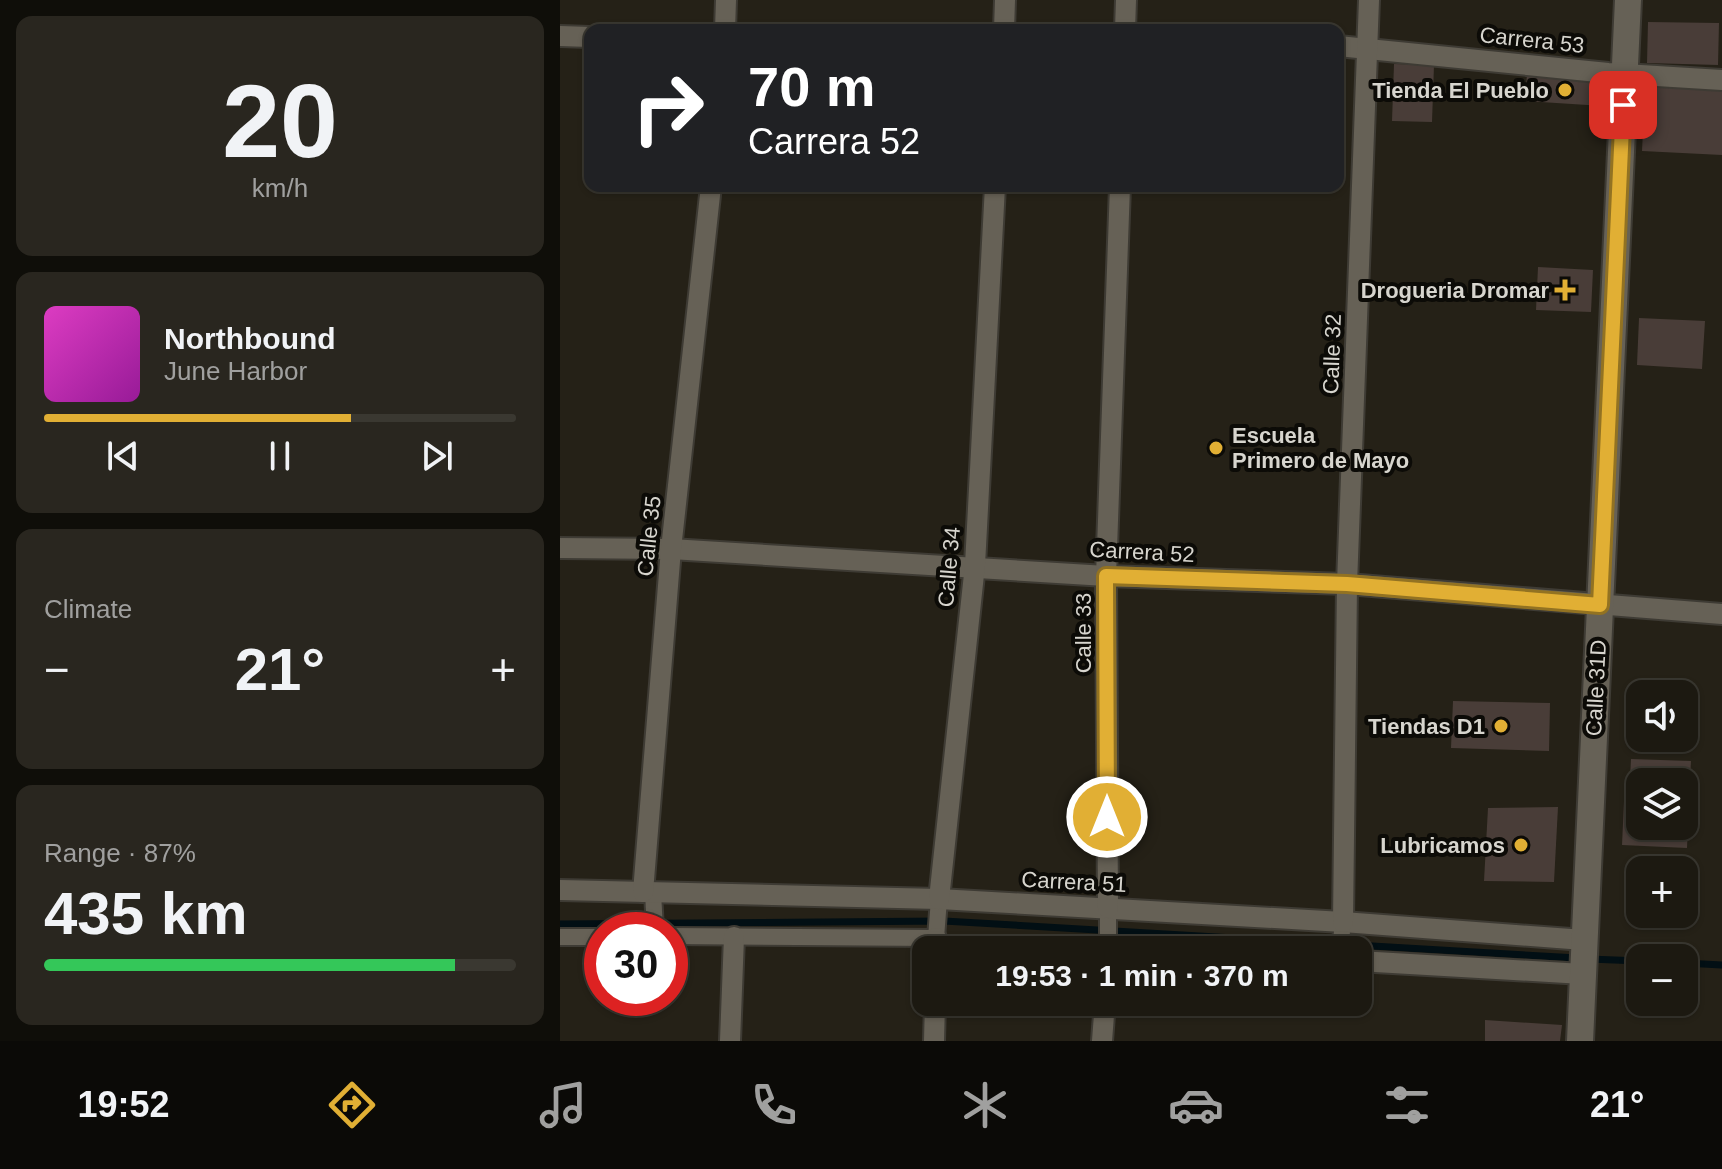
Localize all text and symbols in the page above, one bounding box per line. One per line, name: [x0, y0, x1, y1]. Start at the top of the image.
street label: Carrera 53: [1478, 22, 1586, 58]
text: 70 m: [748, 55, 876, 118]
icon: right: [616, 56, 720, 160]
text: 20: [222, 63, 338, 179]
pin: [1589, 71, 1657, 139]
place label: Tienda El Pueblo: [1372, 78, 1549, 103]
marker: Tienda El Pueblo: [1556, 81, 1574, 99]
icon: arrive: [1601, 83, 1645, 127]
text: Carrera 52: [748, 121, 920, 162]
text: km/h: [252, 173, 308, 203]
place label: Drogueria Dromar: [1361, 278, 1549, 303]
marker: Drogueria Dromar: [1556, 281, 1574, 299]
street label: Calle 32: [1318, 313, 1346, 395]
text: Northbound: [164, 322, 336, 355]
text: June Harbor: [164, 356, 307, 386]
place label: Escuela Primero de Mayo: [1232, 423, 1409, 473]
icon: previous: [101, 434, 145, 478]
icon: pause: [258, 434, 302, 478]
icon: next: [415, 434, 459, 478]
marker: Escuela Primero de Mayo: [1207, 439, 1225, 457]
street label: Calle 35: [632, 495, 666, 577]
street label: Calle 34: [933, 526, 965, 608]
street label: Carrera 52: [1089, 537, 1195, 567]
street label: Calle 33: [1071, 593, 1096, 673]
text: Climate: [44, 594, 132, 624]
text: 21°: [235, 636, 325, 703]
street label: Calle 31D: [1581, 639, 1611, 737]
text: −: [44, 645, 70, 694]
text: +: [490, 645, 516, 694]
map controls: [1626, 680, 1698, 1016]
button: sound: [1626, 680, 1698, 752]
place label: Tiendas D1: [1368, 714, 1485, 739]
marker: Tiendas D1: [1492, 717, 1510, 735]
button: layers: [1626, 768, 1698, 840]
position arrow: [1065, 775, 1149, 859]
place label: Lubricamos: [1380, 833, 1505, 858]
marker: Lubricamos: [1512, 836, 1530, 854]
text: Range · 87%: [44, 838, 196, 868]
button: +: [1626, 856, 1698, 928]
street label: Carrera 51: [1021, 867, 1127, 897]
text: 435 km: [44, 880, 248, 947]
speed limit sign: 30: [584, 912, 688, 1016]
button: −: [1626, 944, 1698, 1016]
text: 19:53 · 1 min · 370 m: [995, 959, 1289, 992]
icon: directions: [324, 1077, 380, 1133]
icon: music: [535, 1077, 591, 1133]
icon: phone: [746, 1077, 802, 1133]
icon: climate: [957, 1077, 1013, 1133]
icon: car: [1168, 1077, 1224, 1133]
icon: filters: [1379, 1077, 1435, 1133]
text: 19:52: [77, 1084, 170, 1125]
text: 21°: [1590, 1084, 1644, 1125]

